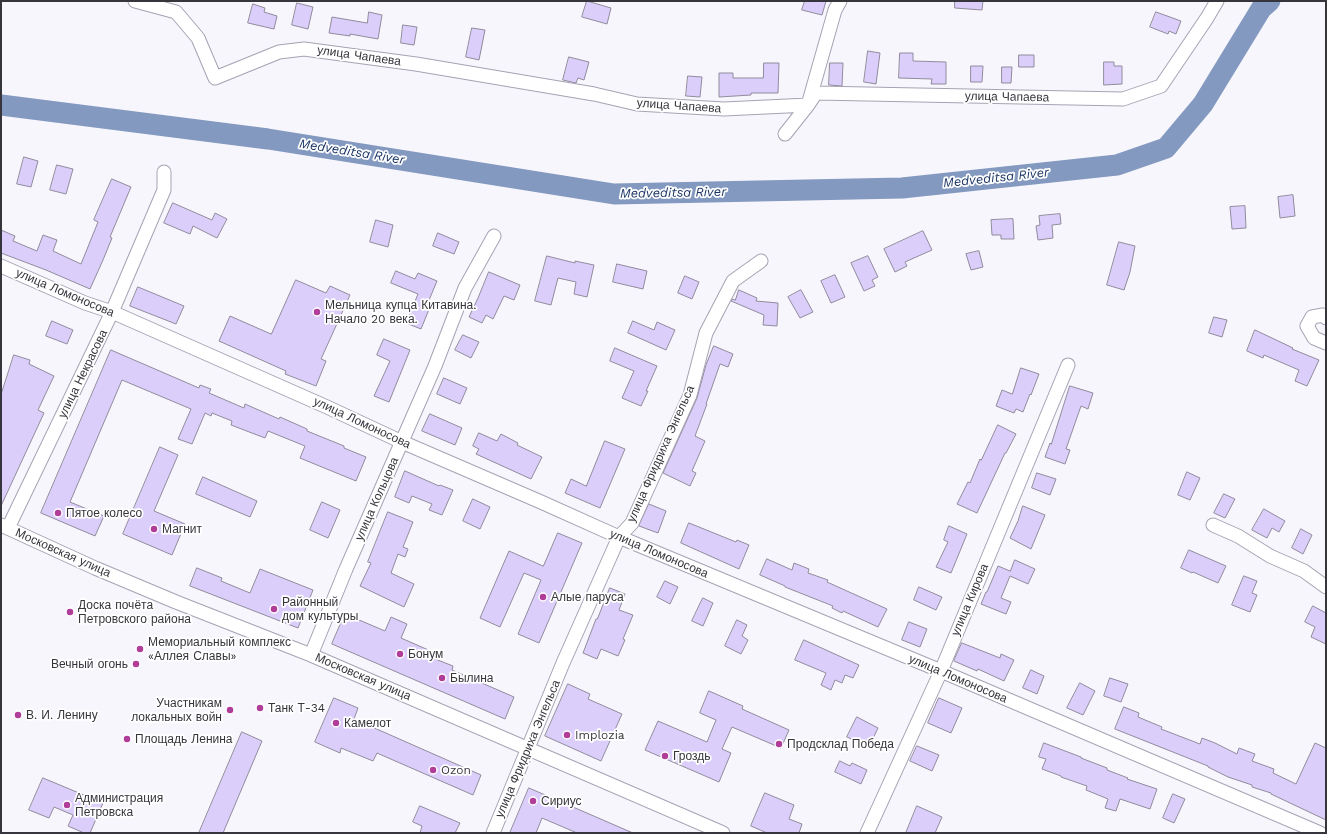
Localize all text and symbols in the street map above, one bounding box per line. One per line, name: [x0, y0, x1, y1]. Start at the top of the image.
street label: улица Чапаева: [316, 43, 402, 69]
street label: улица Чапаева: [965, 89, 1049, 105]
street label: улица Чапаева: [636, 96, 722, 116]
water label: Medveditsa River: [298, 136, 406, 168]
water label: Medveditsa River: [942, 165, 1050, 191]
water label: Medveditsa River: [620, 184, 726, 202]
street label: улица Ломоносова: [14, 266, 116, 320]
place label: Мельница купца Китавина. Начало 20 века.: [325, 298, 476, 326]
marker: Мельница купца Китавина. Начало 20 века.: [312, 307, 322, 317]
street label: улица Некрасова: [55, 327, 111, 421]
street label: улица Фридриха Энгельса: [624, 383, 698, 525]
street label: улица Ломоносова: [311, 394, 413, 452]
street label: улица Кольцова: [352, 455, 402, 543]
place label: Пятое колесо: [66, 506, 142, 520]
marker: Пятое колесо: [53, 508, 63, 518]
place label: Магнит: [162, 522, 202, 536]
marker: Магнит: [149, 524, 159, 534]
street label: Московская улица: [13, 526, 113, 580]
street label: улица Ломоносова: [608, 527, 710, 581]
street label: улица Кирова: [948, 562, 992, 638]
place label: Алые паруса: [551, 590, 624, 604]
marker: Алые паруса: [538, 592, 548, 602]
place label: Районный дом культуры: [282, 595, 358, 623]
place label: Доска почёта Петровского района: [78, 598, 191, 626]
marker: Районный дом культуры: [269, 604, 279, 614]
marker: Доска почёта Петровского района: [65, 607, 75, 617]
place label: Мемориальный комплекс «Аллея Славы»: [148, 635, 291, 663]
marker: Мемориальный комплекс «Аллея Славы»: [135, 644, 145, 654]
place label: Бонум: [408, 647, 443, 661]
marker: Бонум: [395, 649, 405, 659]
street label: Московская улица: [313, 650, 413, 704]
street label: улица Ломоносова: [907, 652, 1009, 706]
place label: Вечный огонь: [51, 657, 128, 671]
marker: Вечный огонь: [131, 659, 141, 669]
place label: Былина: [450, 671, 494, 685]
marker: Былина: [437, 673, 447, 683]
street label: улица Фридриха Энгельса: [492, 678, 564, 820]
place label: Участникам локальных войн: [131, 696, 222, 724]
place label: Танк Т-34: [268, 701, 325, 715]
marker: Танк Т-34: [255, 703, 265, 713]
marker: Участникам локальных войн: [225, 705, 235, 715]
place label: В. И. Ленину: [26, 708, 98, 722]
marker: В. И. Ленину: [13, 710, 23, 720]
place label: Камелот: [344, 716, 391, 730]
marker: Камелот: [331, 718, 341, 728]
place label: Implozia: [575, 728, 625, 742]
marker: Implozia: [562, 730, 572, 740]
place label: Площадь Ленина: [135, 732, 233, 746]
marker: Площадь Ленина: [122, 734, 132, 744]
place label: Продсклад Победа: [787, 737, 894, 751]
marker: Продсклад Победа: [774, 739, 784, 749]
place label: Гроздь: [673, 749, 711, 763]
marker: Гроздь: [660, 751, 670, 761]
place label: Ozon: [441, 763, 471, 777]
marker: Ozon: [428, 765, 438, 775]
place label: Администрация Петровска: [75, 791, 163, 819]
place label: Сириус: [541, 794, 582, 808]
marker: Сириус: [528, 796, 538, 806]
marker: Администрация Петровска: [62, 800, 72, 810]

